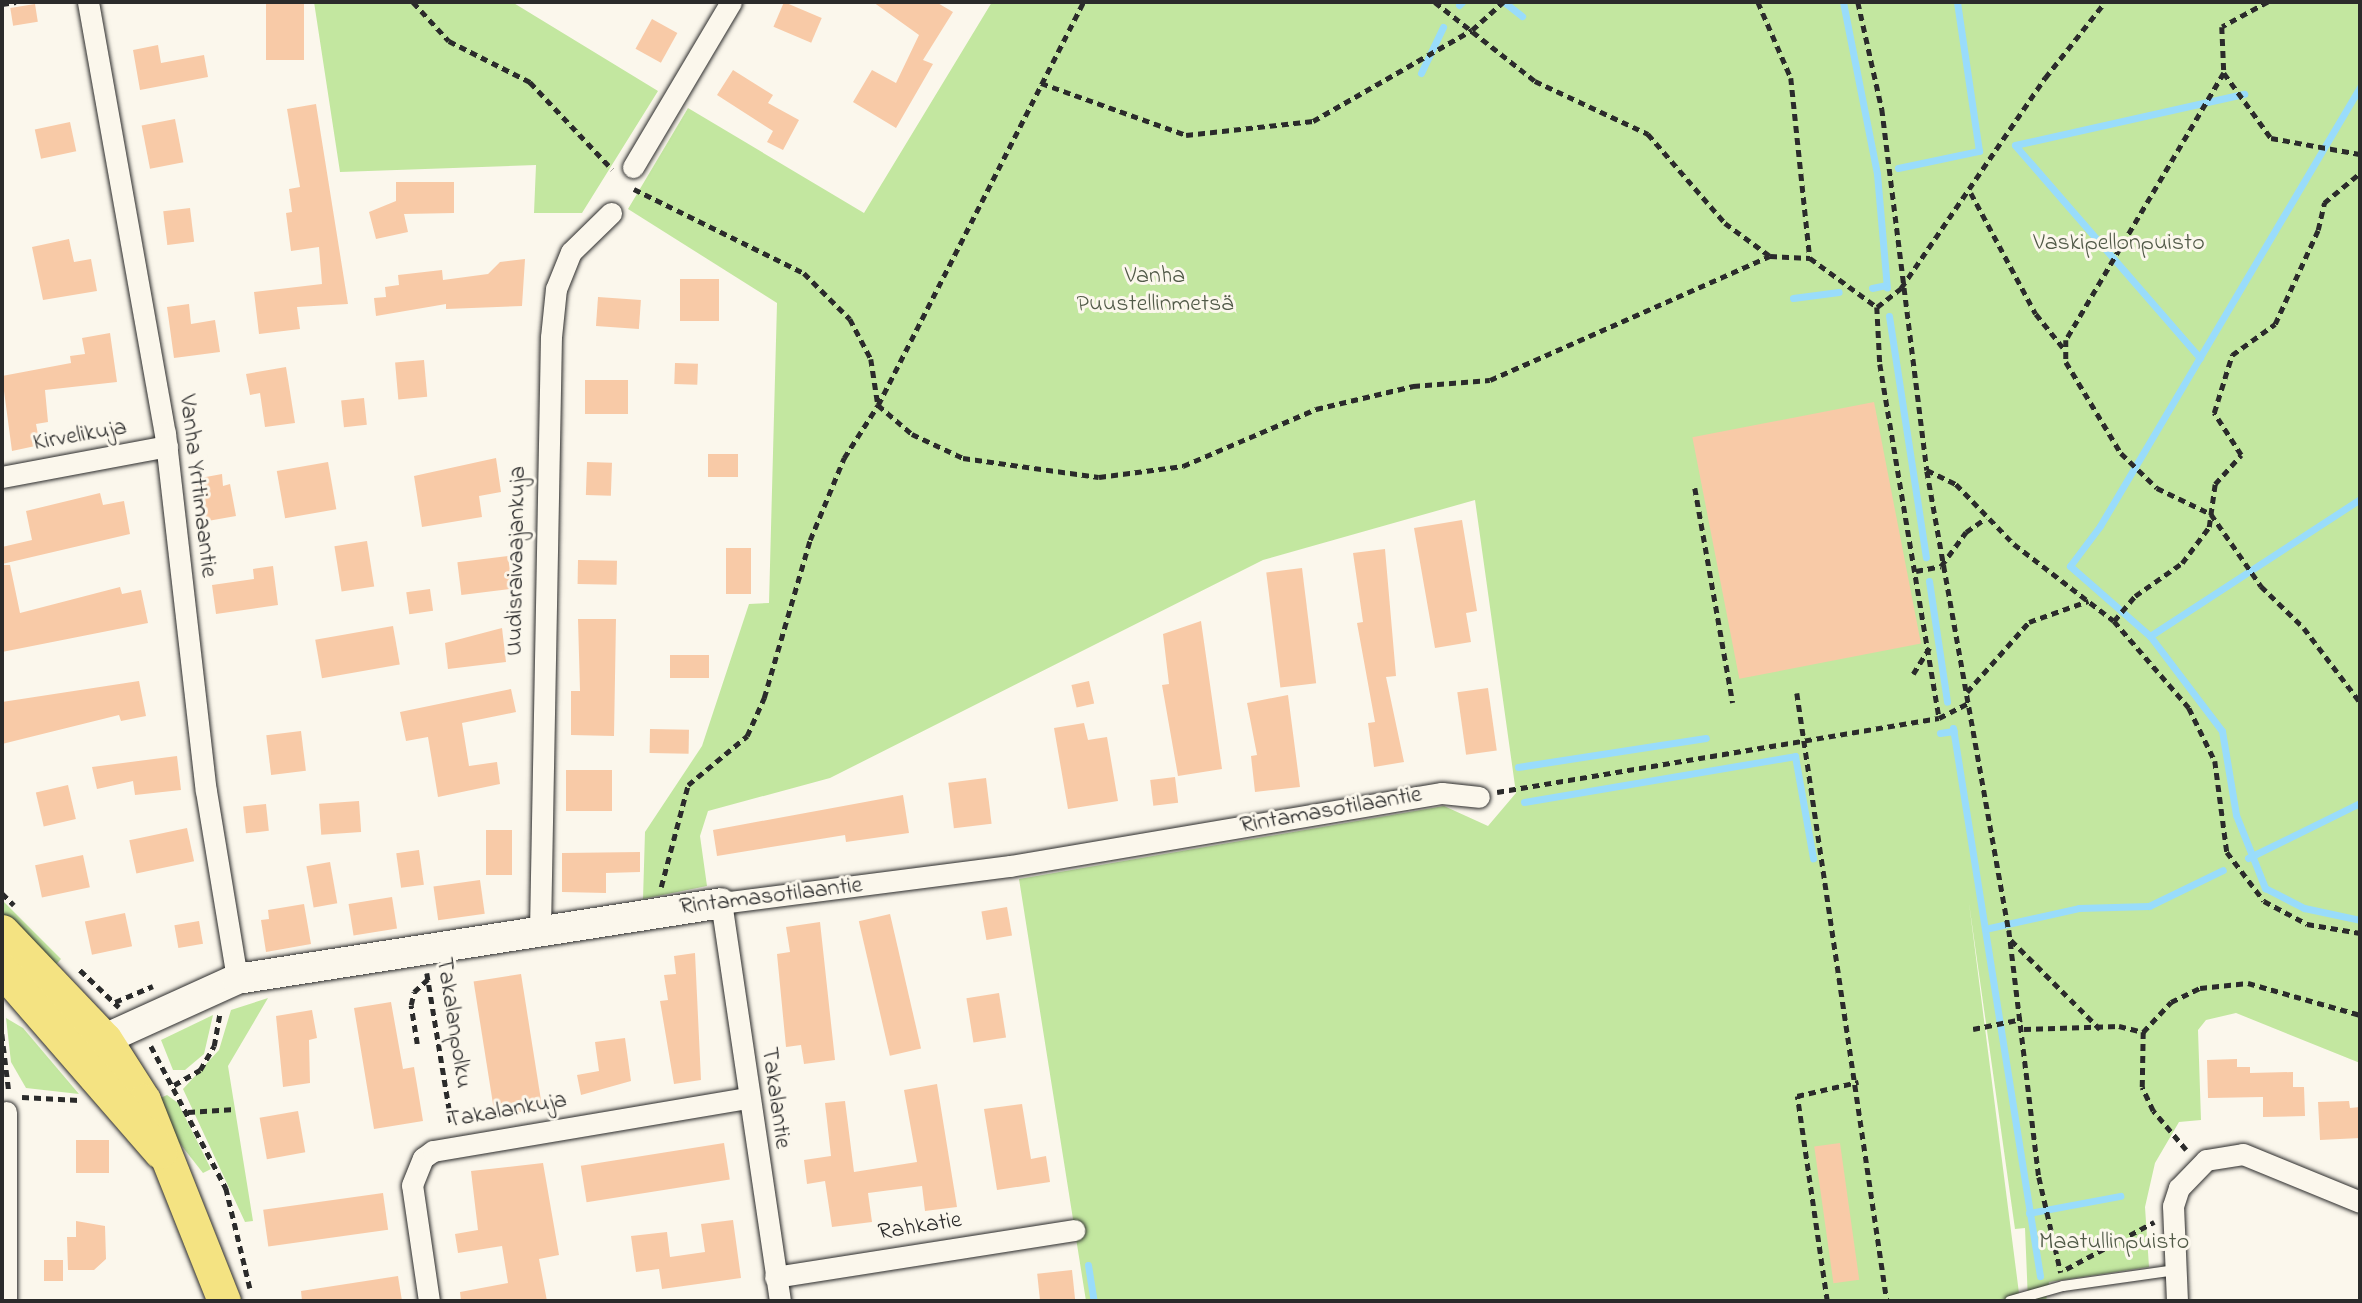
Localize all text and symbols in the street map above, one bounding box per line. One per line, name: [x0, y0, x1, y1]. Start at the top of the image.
park label: Vaskipellonpuisto: [2033, 230, 2205, 258]
park label: Vanha Puustellinmetsä: [1077, 263, 1233, 319]
street label: Vanha Yrttimaantie: [171, 393, 223, 579]
street label: Kirvelikuja: [31, 414, 129, 458]
street label: Uudisraivaajankuja: [501, 466, 533, 656]
street label: Rintamasotilaantie: [1238, 781, 1424, 841]
street label: Rintamasotilaantie: [678, 871, 864, 923]
street label: Takalanpolku: [428, 956, 478, 1090]
street label: Takalantie: [754, 1045, 796, 1151]
street label: Takalankuja: [445, 1086, 569, 1136]
street label: Rahkatie: [876, 1206, 964, 1248]
park label: Maatullinpuisto: [2039, 1229, 2189, 1257]

